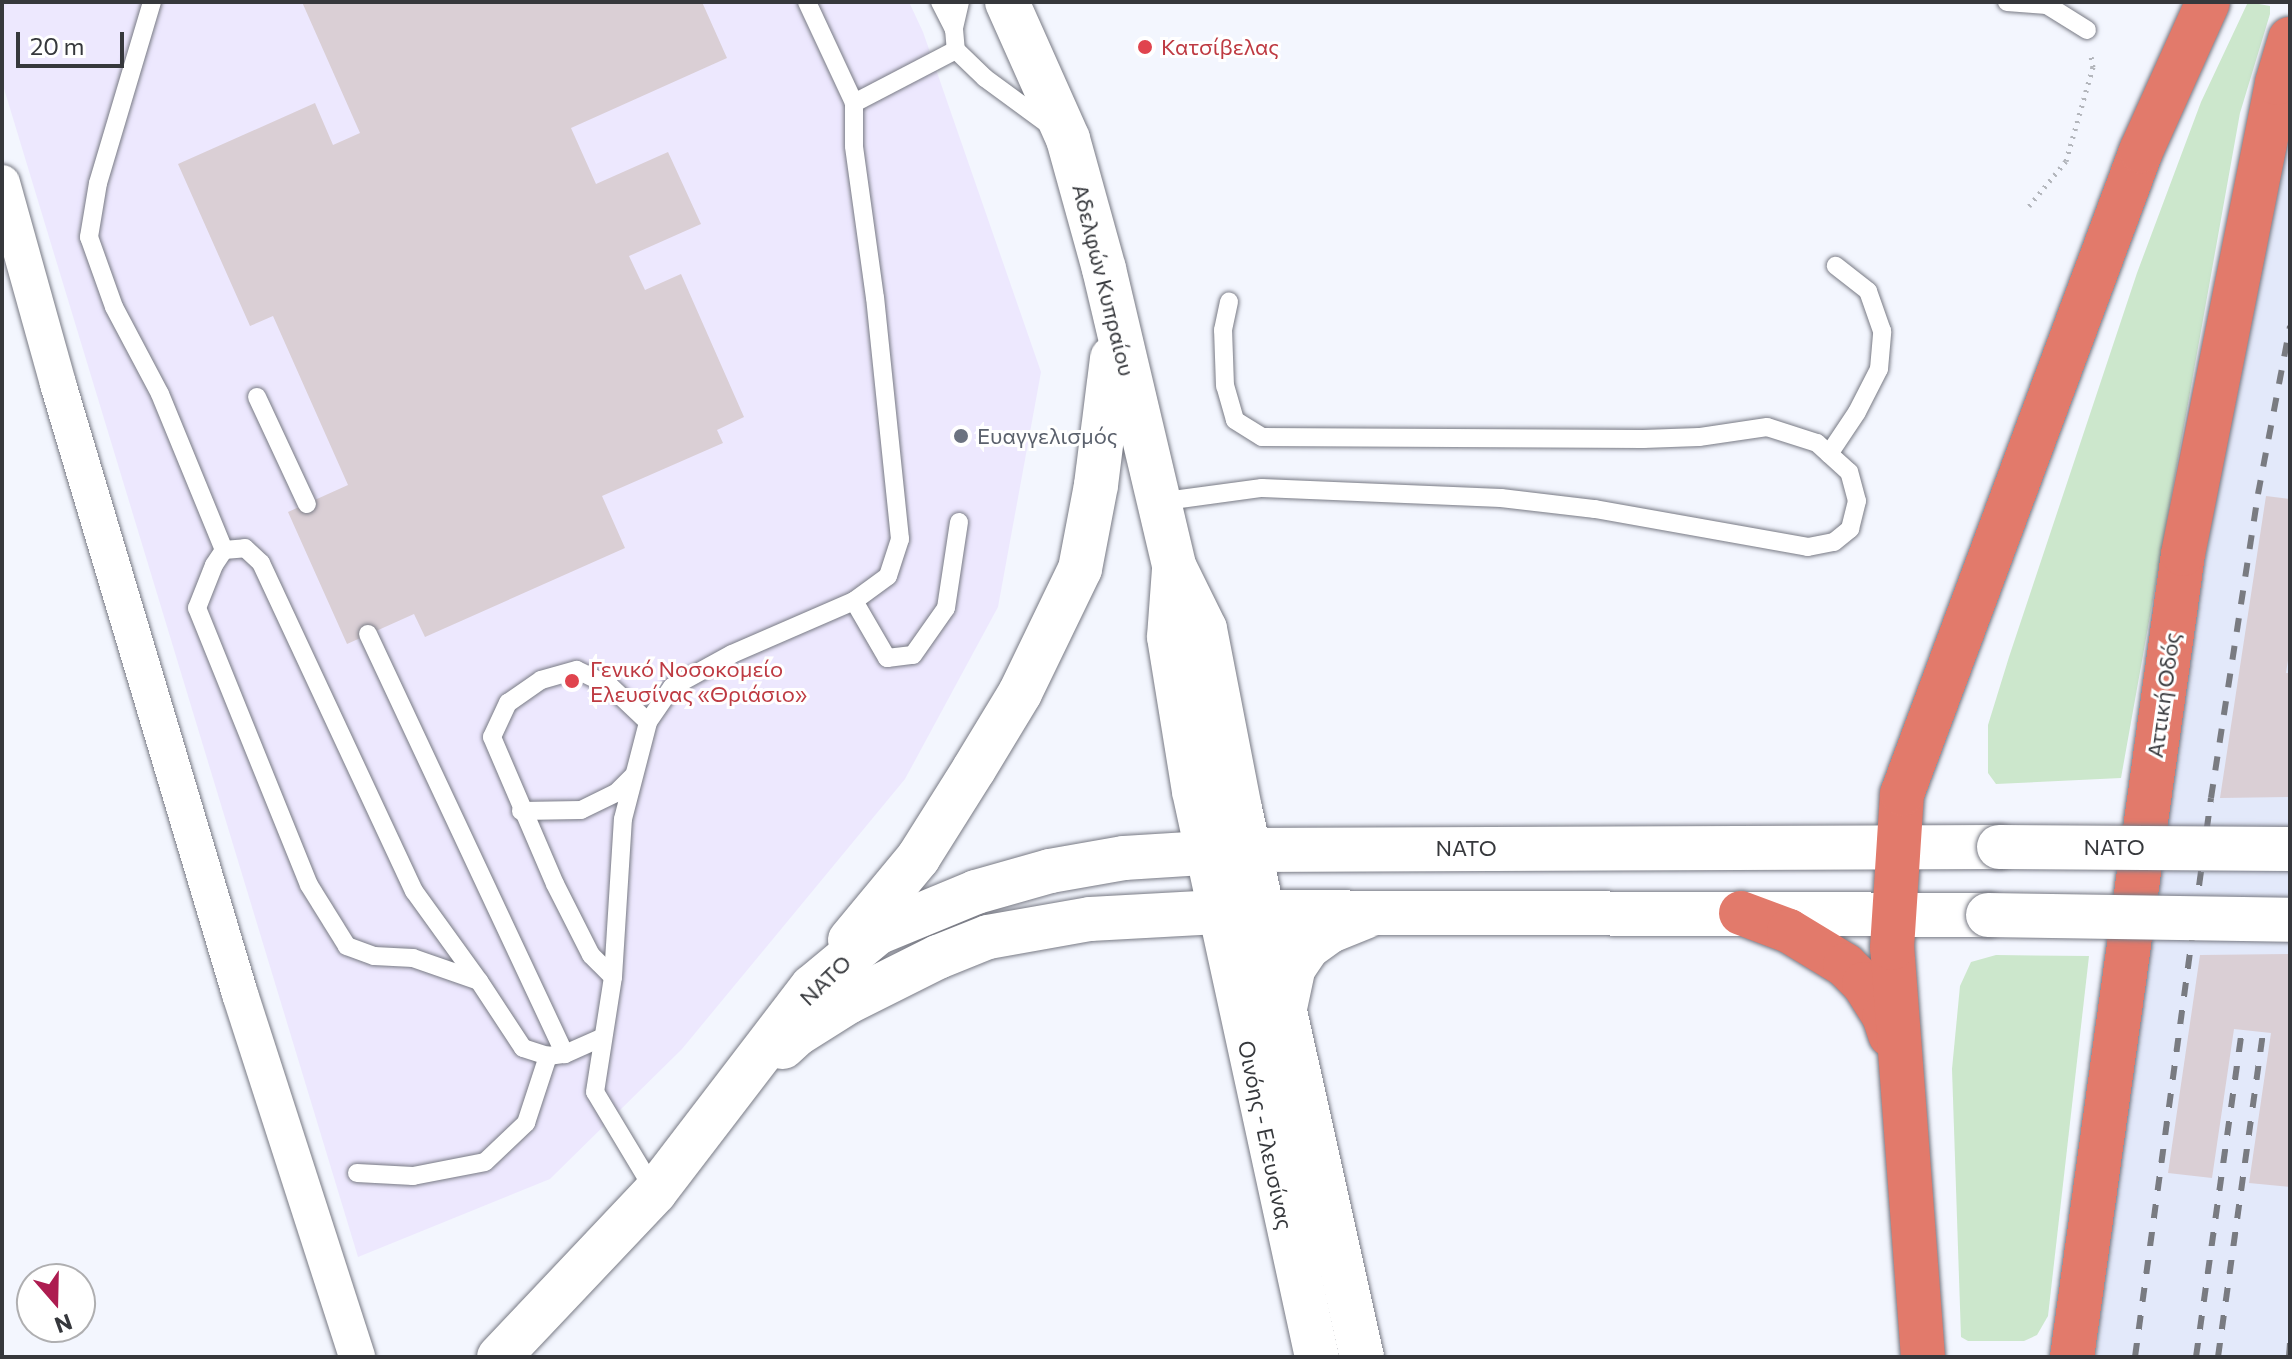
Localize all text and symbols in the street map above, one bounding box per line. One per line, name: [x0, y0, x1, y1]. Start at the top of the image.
scale bar: [20, 16, 128, 66]
text: 20 m: [30, 31, 84, 60]
place label: Κατσίβελας: [1161, 34, 1279, 60]
marker: Κατσίβελας: [1136, 38, 1154, 56]
street label: Αδελφών Κυπραίου: [1067, 181, 1141, 379]
place label: Ευαγγελισμός: [977, 423, 1118, 449]
marker: Ευαγγελισμός: [952, 427, 970, 445]
street label: Αττική Οδός: [2141, 631, 2185, 759]
place label: Γενικό Νοσοκομείο Ελευσίνας «Θριάσιο»: [590, 655, 807, 706]
marker: Γενικό Νοσοκομείο Ελευσίνας «Θριάσιο»: [561, 670, 583, 692]
street label: ΝΑΤΟ: [2083, 834, 2145, 860]
street label: ΝΑΤΟ: [1435, 835, 1497, 861]
street label: ΝΑΤΟ: [794, 949, 856, 1011]
street label: Οινόης - Ελευσίνας: [1233, 1038, 1299, 1232]
north arrow: [16, 1263, 96, 1343]
text: N: [51, 1309, 76, 1340]

